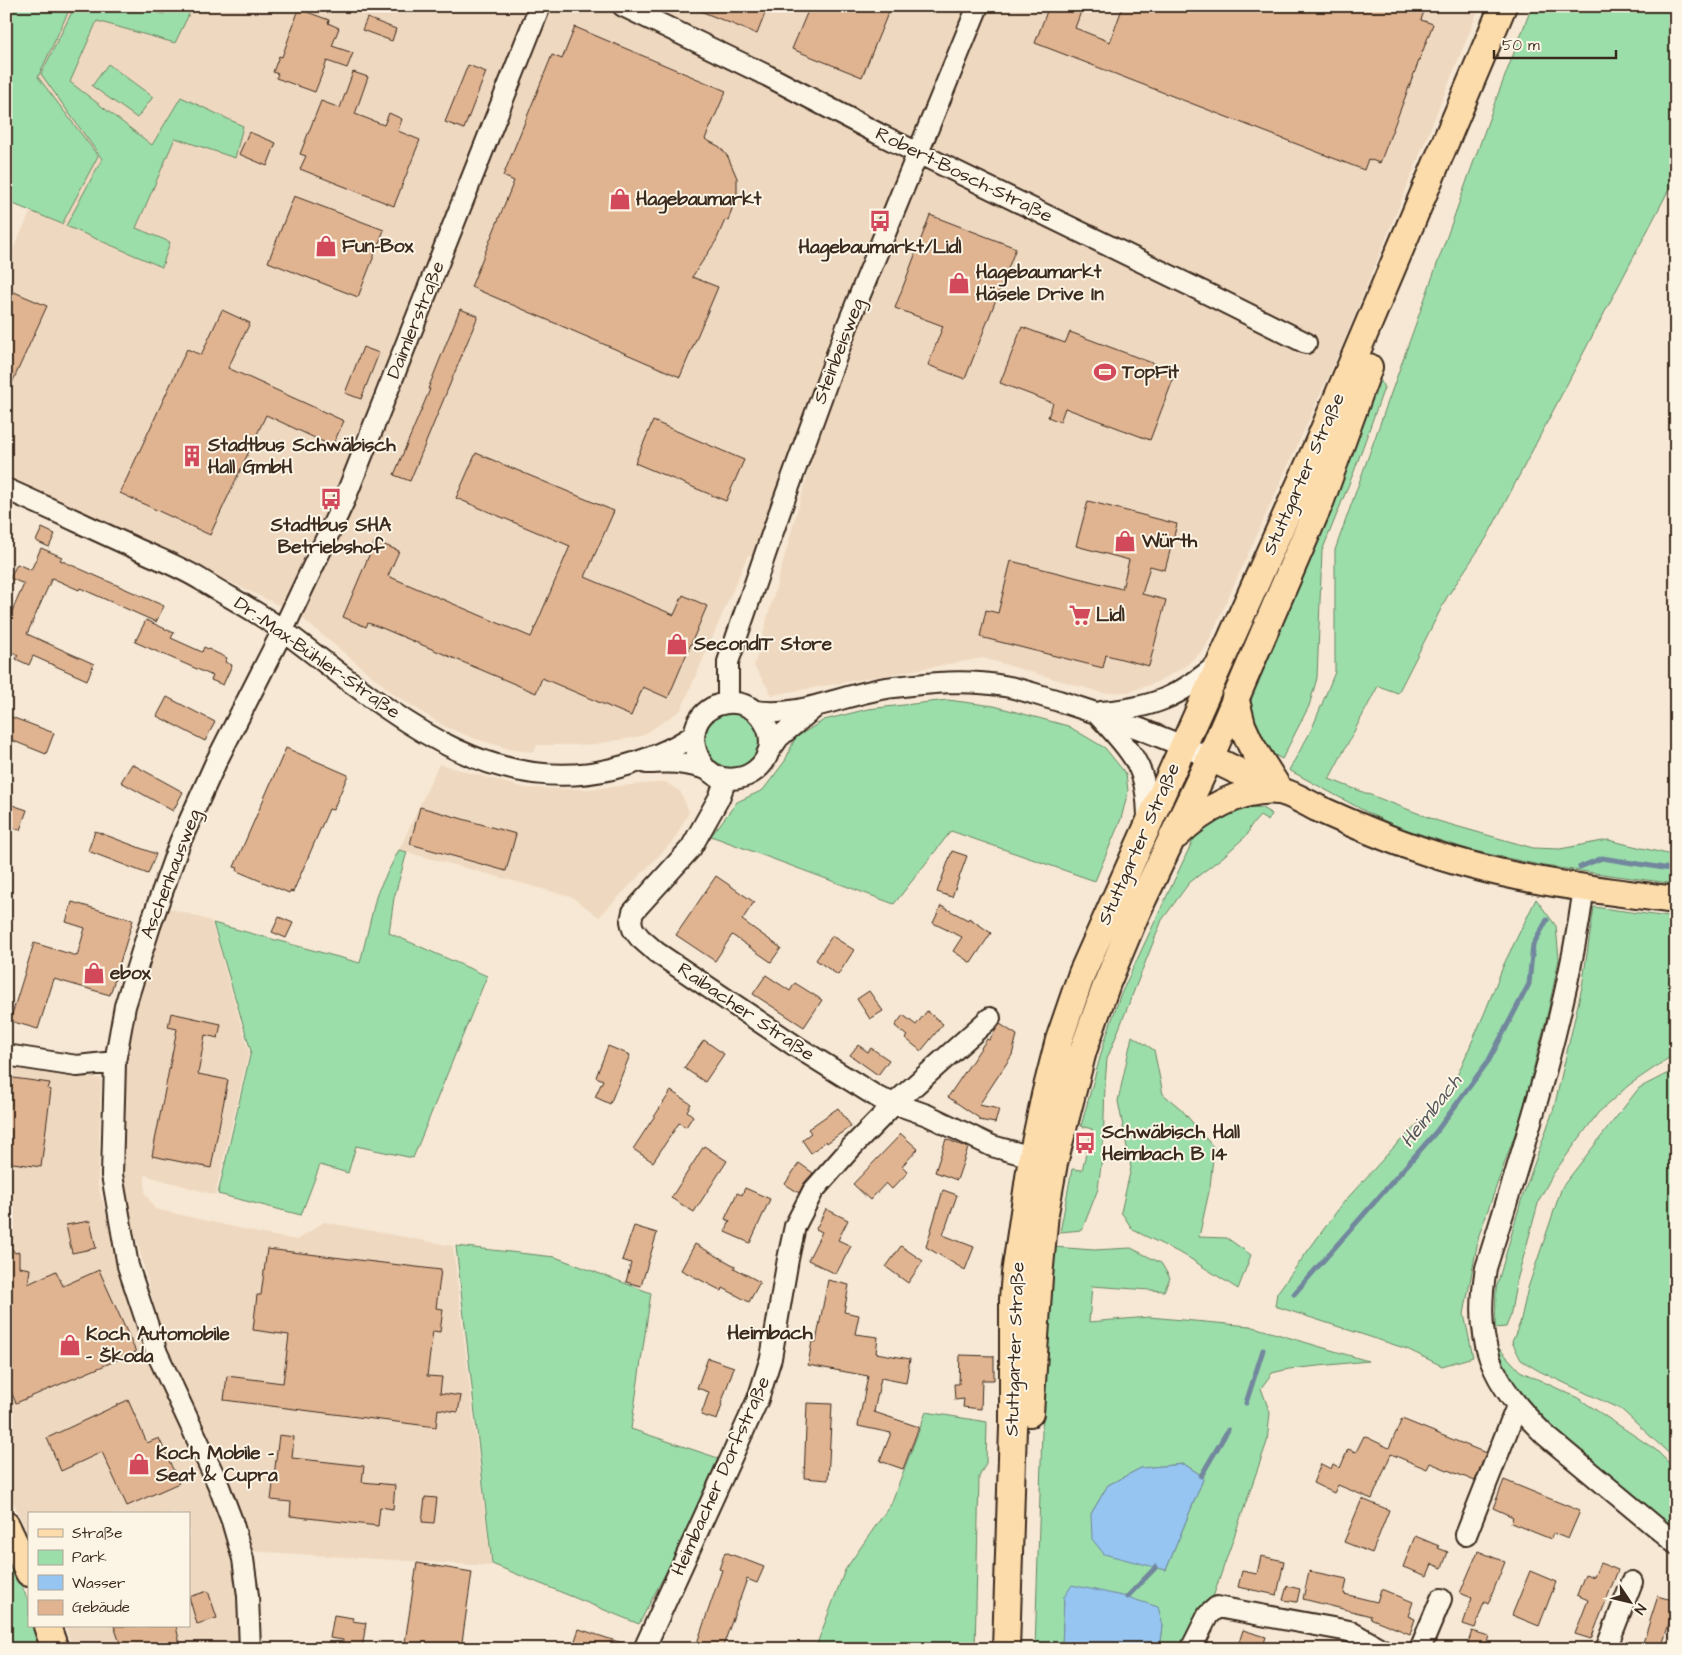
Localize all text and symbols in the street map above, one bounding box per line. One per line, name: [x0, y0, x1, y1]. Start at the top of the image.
scale bar: [1494, 28, 1617, 60]
text: 50 m: [1502, 35, 1540, 56]
street label: Robert-Bosch-Straße: [871, 120, 1057, 230]
shop icon: Hagebaumarkt: [607, 186, 633, 212]
place label: Hagebaumarkt: [636, 186, 762, 214]
bus stop icon: Hagebaumarkt/Lidl: [867, 208, 893, 234]
shop icon: Fun-Box: [313, 233, 339, 259]
place label: Fun-Box: [342, 233, 414, 260]
place label: Hagebaumarkt/Lidl: [799, 234, 961, 262]
street label: Daimlerstraße: [380, 257, 452, 383]
place label: Hagebaumarkt Häsele Drive In: [976, 259, 1104, 308]
shop icon: Hagebaumarkt Häsele Drive In: [946, 270, 972, 296]
street label: Steinbeisweg: [806, 294, 873, 408]
sports icon: TopFit: [1092, 359, 1118, 385]
place label: TopFit: [1121, 359, 1179, 386]
street label: Stuttgarter Straße: [1256, 389, 1353, 560]
place label: Stadtbus Schwäbisch Hall GmbH: [207, 432, 396, 481]
building icon: Stadtbus Schwäbisch Hall GmbH: [179, 443, 205, 469]
bus stop icon: Stadtbus SHA Betriebshof: [318, 486, 344, 512]
place label: Stadtbus SHA Betriebshof: [270, 512, 392, 561]
shop icon: Würth: [1112, 528, 1138, 554]
place label: Würth: [1141, 528, 1198, 555]
street label: Dr.-Max-Bühler-Straße: [228, 590, 406, 726]
supermarket icon: Lidl: [1067, 602, 1093, 628]
place label: Lidl: [1096, 602, 1125, 629]
shop icon: SecondIT Store: [664, 631, 690, 657]
place label: SecondIT Store: [693, 631, 833, 658]
street label: Stuttgarter Straße: [1091, 759, 1188, 930]
street label: Aschenhausweg: [134, 805, 209, 943]
street label: Raibacher Straße: [672, 956, 820, 1068]
shop icon: ebox: [81, 960, 107, 986]
place label: ebox: [110, 960, 152, 987]
water label: Heimbach: [1394, 1068, 1469, 1153]
place label: Schwäbisch Hall Heimbach B 14: [1101, 1119, 1240, 1168]
bus stop icon: Schwäbisch Hall Heimbach B 14: [1072, 1130, 1098, 1156]
street label: Stuttgarter Straße: [998, 1261, 1033, 1437]
district label: Heimbach: [727, 1319, 814, 1347]
place label: Koch Automobile - Škoda: [86, 1321, 230, 1370]
shop icon: Koch Automobile - Škoda: [57, 1332, 83, 1358]
street label: Heimbacher Dorfstraße: [665, 1372, 777, 1580]
place label: Koch Mobile - Seat & Cupra: [155, 1440, 278, 1489]
shop icon: Koch Mobile - Seat & Cupra: [126, 1451, 152, 1477]
legend: [28, 1512, 190, 1628]
text: Straße: [72, 1523, 122, 1544]
text: Park: [72, 1547, 107, 1568]
text: Wasser: [72, 1573, 125, 1594]
north arrow: [1604, 1578, 1654, 1628]
text: Gebäude: [72, 1597, 130, 1618]
text: N: [1629, 1600, 1651, 1618]

